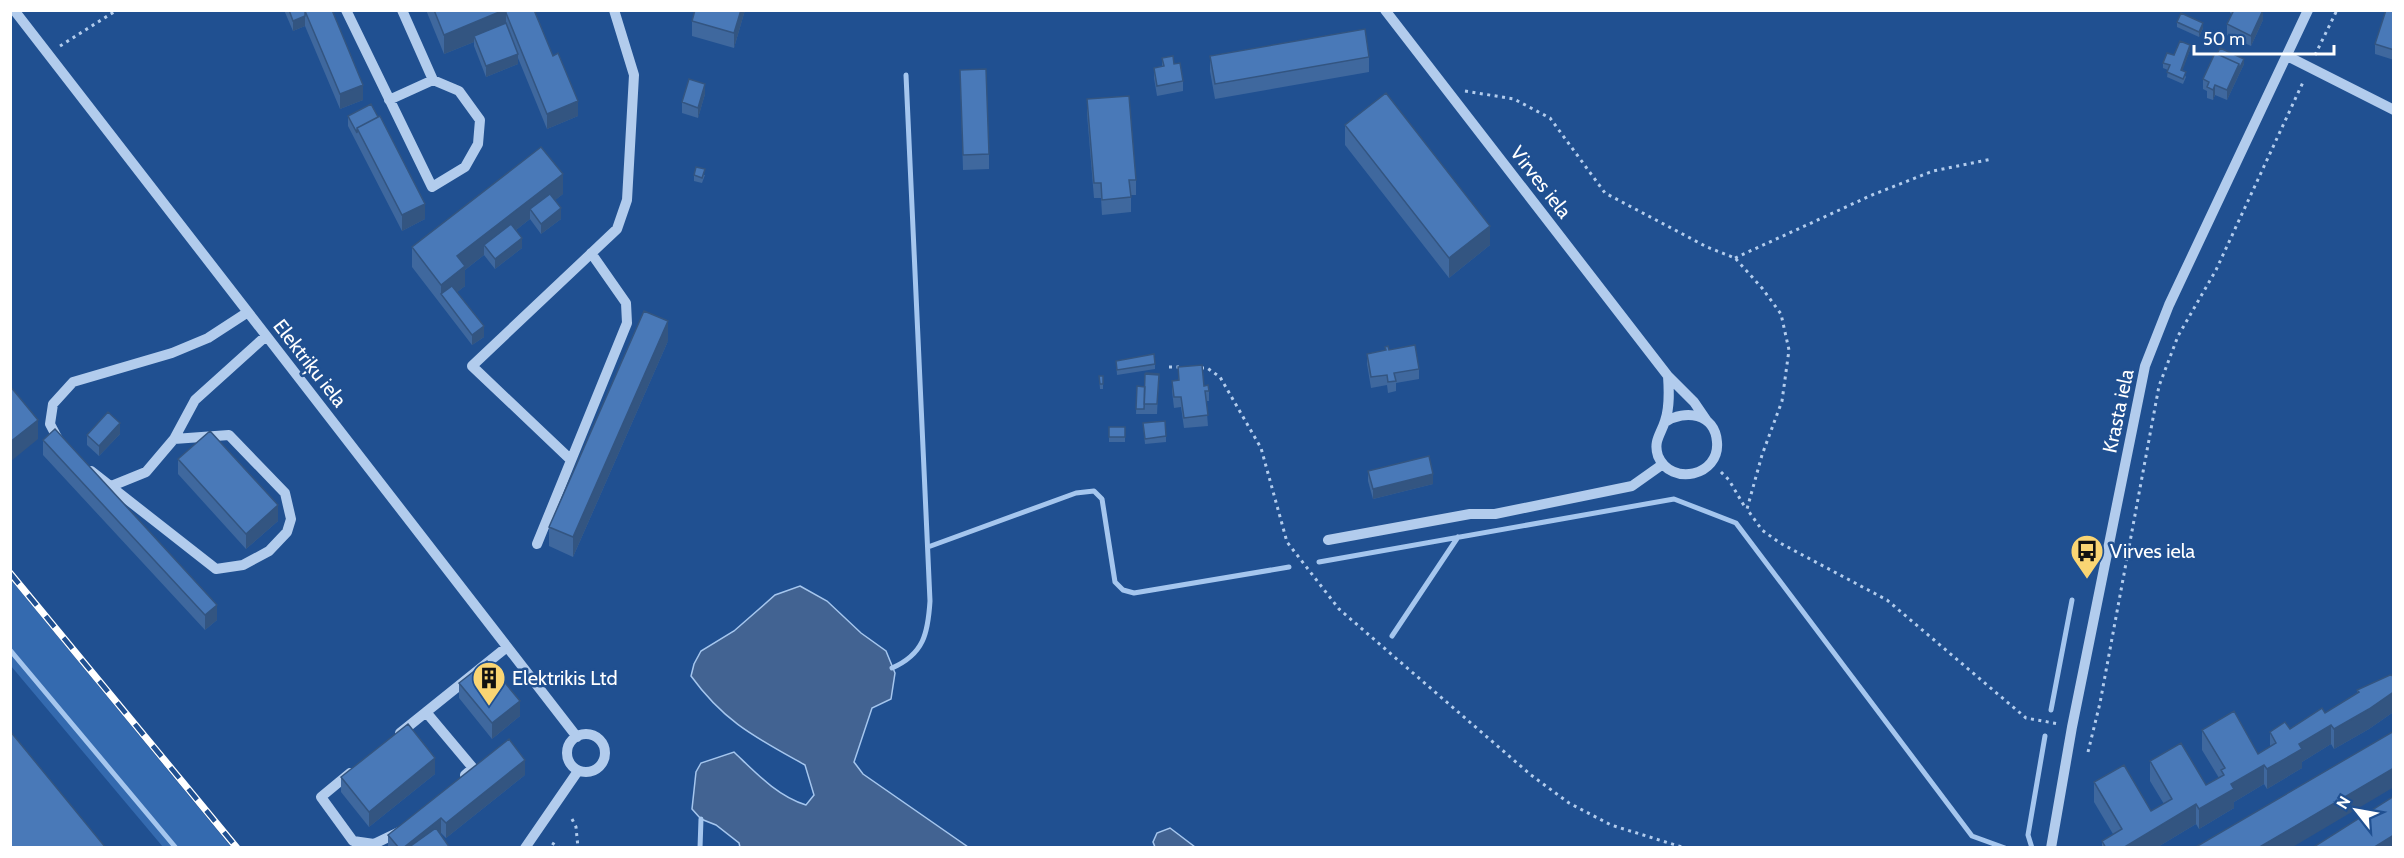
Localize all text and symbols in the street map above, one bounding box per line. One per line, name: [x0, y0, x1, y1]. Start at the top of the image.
scale bar: [2194, 18, 2334, 56]
text: 50 m: [2203, 28, 2245, 50]
street label: Virves iela: [1505, 141, 1577, 223]
street label: Elektriķu iela: [267, 314, 352, 413]
street label: Krasta iela: [2097, 367, 2139, 455]
bus stop icon: Virves iela: [2069, 533, 2105, 580]
place label: Virves iela: [2110, 539, 2196, 563]
building icon: Elektrikis Ltd: [471, 660, 507, 707]
place label: Elektrikis Ltd: [512, 666, 617, 690]
north arrow: [2326, 780, 2386, 840]
text: N: [2333, 793, 2355, 812]

